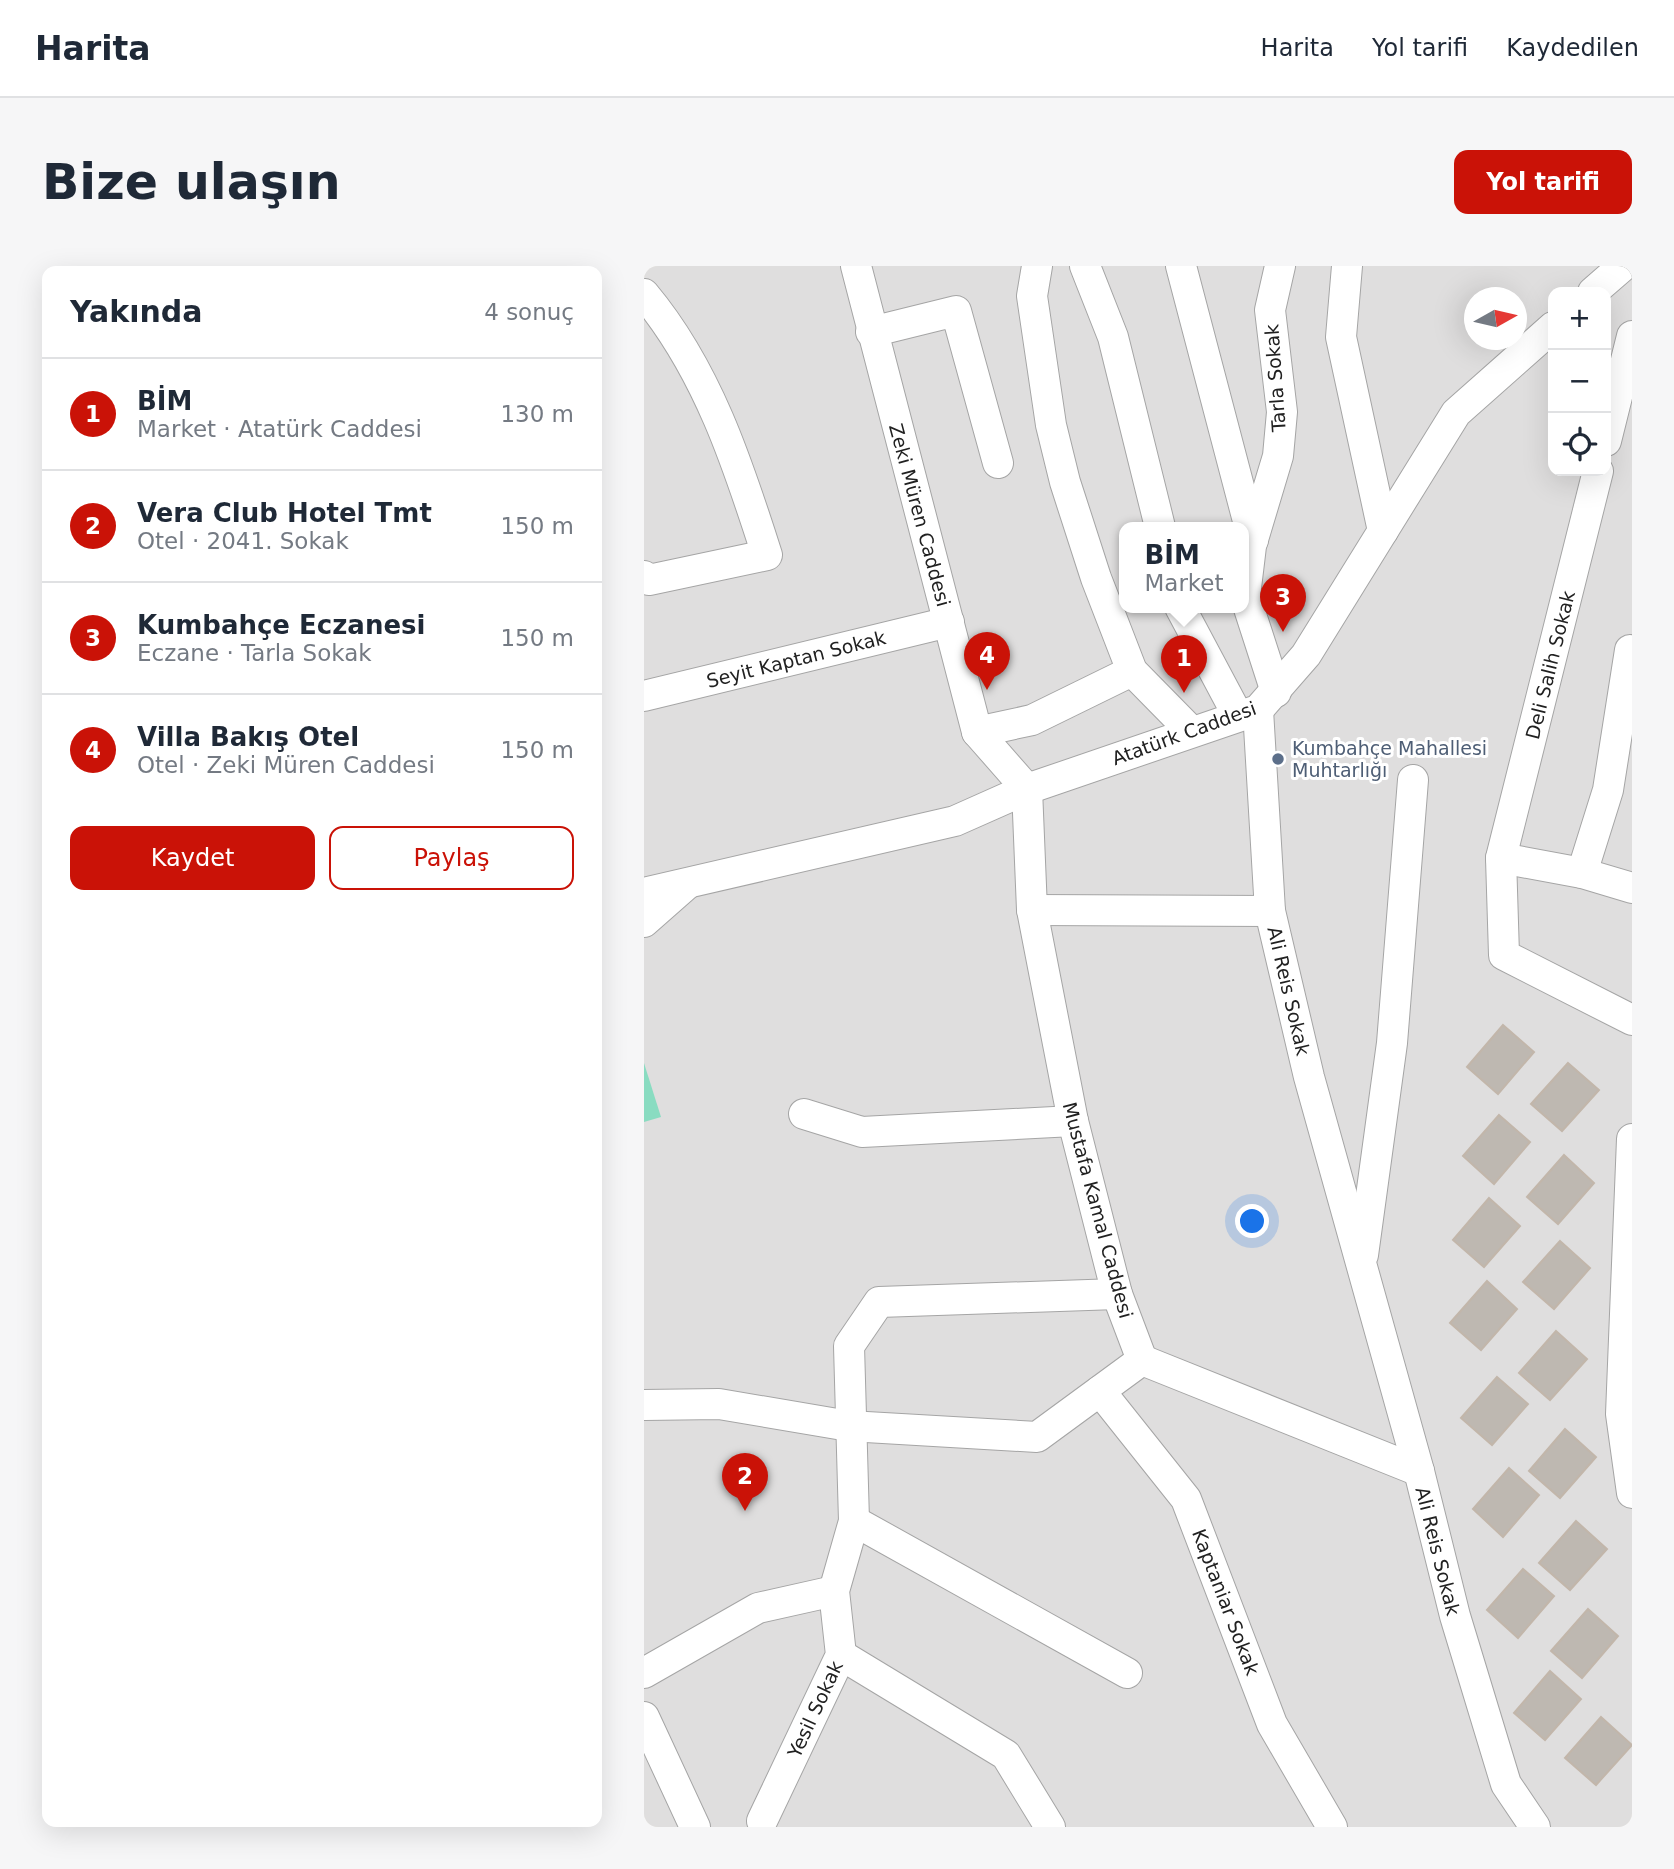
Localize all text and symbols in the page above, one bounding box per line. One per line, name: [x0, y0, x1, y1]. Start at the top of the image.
text: Harita: [35, 29, 151, 68]
text: Harita: [1261, 34, 1334, 62]
text: Yol tarifi: [1372, 34, 1468, 62]
text: Kaydedilen: [1506, 34, 1639, 62]
button: Yol tarifi: [1454, 150, 1632, 214]
text: Bize ulaşın: [42, 154, 341, 211]
north arrow: [1464, 287, 1527, 350]
map controls: [1548, 287, 1611, 476]
button: +: [1548, 287, 1611, 350]
text: Yakında: [70, 294, 203, 329]
text: 4 sonuç: [484, 299, 574, 325]
street label: Tarla Sokak: [1260, 323, 1290, 434]
button: −: [1548, 350, 1611, 413]
text: BİM: [137, 386, 192, 416]
text: 1: [85, 401, 101, 427]
text: 130 m: [500, 401, 574, 427]
button: locate: [1548, 413, 1611, 476]
text: Market · Atatürk Caddesi: [137, 416, 422, 442]
street label: Zeki Müren Caddesi: [885, 421, 955, 609]
text: Vera Club Hotel Tmt: [137, 498, 432, 528]
text: 2: [85, 513, 101, 539]
text: 150 m: [500, 513, 574, 539]
popup: [1119, 522, 1249, 613]
text: Otel · 2041. Sokak: [137, 528, 349, 554]
text: BİM: [1144, 540, 1200, 570]
text: Market: [1144, 570, 1224, 596]
pin: 3: [1260, 574, 1306, 632]
street label: Deli Salih Sokak: [1521, 588, 1579, 742]
text: Kumbahçe Eczanesi: [137, 610, 425, 640]
text: 3: [85, 625, 101, 651]
text: 150 m: [500, 625, 574, 651]
street label: Seyit Kaptan Sokak: [704, 626, 888, 692]
pin: 4: [964, 632, 1010, 690]
pin: 1: [1161, 635, 1207, 693]
text: Eczane · Tarla Sokak: [137, 640, 372, 666]
street label: Atatürk Caddesi: [1109, 697, 1259, 769]
text: Villa Bakış Otel: [137, 722, 359, 752]
text: 4: [85, 737, 101, 763]
text: 150 m: [500, 737, 574, 763]
place label: Kumbahçe Mahallesi Muhtarlığı: [1292, 737, 1487, 781]
marker: Kumbahçe Mahallesi Muhtarlığı: [1270, 751, 1286, 767]
text: Otel · Zeki Müren Caddesi: [137, 752, 435, 778]
button: Kaydet: [70, 826, 315, 890]
button: Paylaş: [329, 826, 574, 890]
street label: Ali Reis Sokak: [1263, 924, 1315, 1058]
street label: Mustafa Kamal Caddesi: [1059, 1099, 1137, 1321]
your location: [1235, 1204, 1269, 1238]
pin: 2: [722, 1453, 768, 1511]
street label: Ali Reis Sokak: [1411, 1484, 1465, 1618]
street label: Kaptaniar Sokak: [1188, 1526, 1264, 1678]
street label: Yesil Sokak: [783, 1657, 847, 1762]

